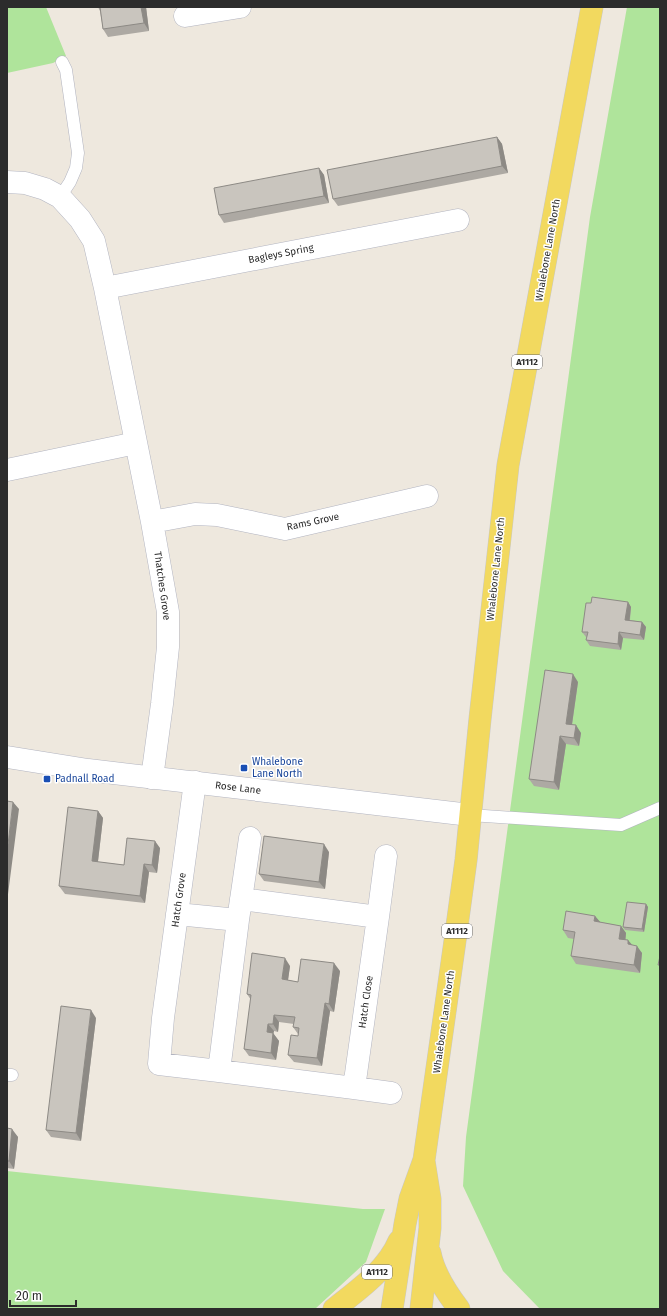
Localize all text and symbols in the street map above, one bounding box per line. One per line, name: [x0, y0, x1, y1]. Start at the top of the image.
street label: Whalebone Lane North: [533, 198, 563, 302]
street label: Bagleys Spring: [247, 242, 315, 266]
road number: A1112: [512, 355, 542, 369]
street label: Rams Grove: [286, 511, 340, 533]
street label: Whalebone Lane North: [485, 517, 507, 621]
street label: Thatches Grove: [151, 551, 173, 621]
place label: Whalebone Lane North: [252, 756, 303, 780]
marker: Whalebone Lane North: [239, 763, 249, 773]
place label: Padnall Road: [55, 773, 114, 785]
marker: Padnall Road: [42, 774, 52, 784]
street label: Rose Lane: [214, 779, 262, 797]
street label: Hatch Grove: [169, 872, 189, 928]
road number: A1112: [442, 924, 472, 938]
street label: Whalebone Lane North: [431, 970, 457, 1074]
street label: Hatch Close: [356, 975, 376, 1029]
road number: A1112: [362, 1265, 392, 1279]
scale bar: [10, 1282, 76, 1308]
text: 20 m: [16, 1289, 42, 1303]

